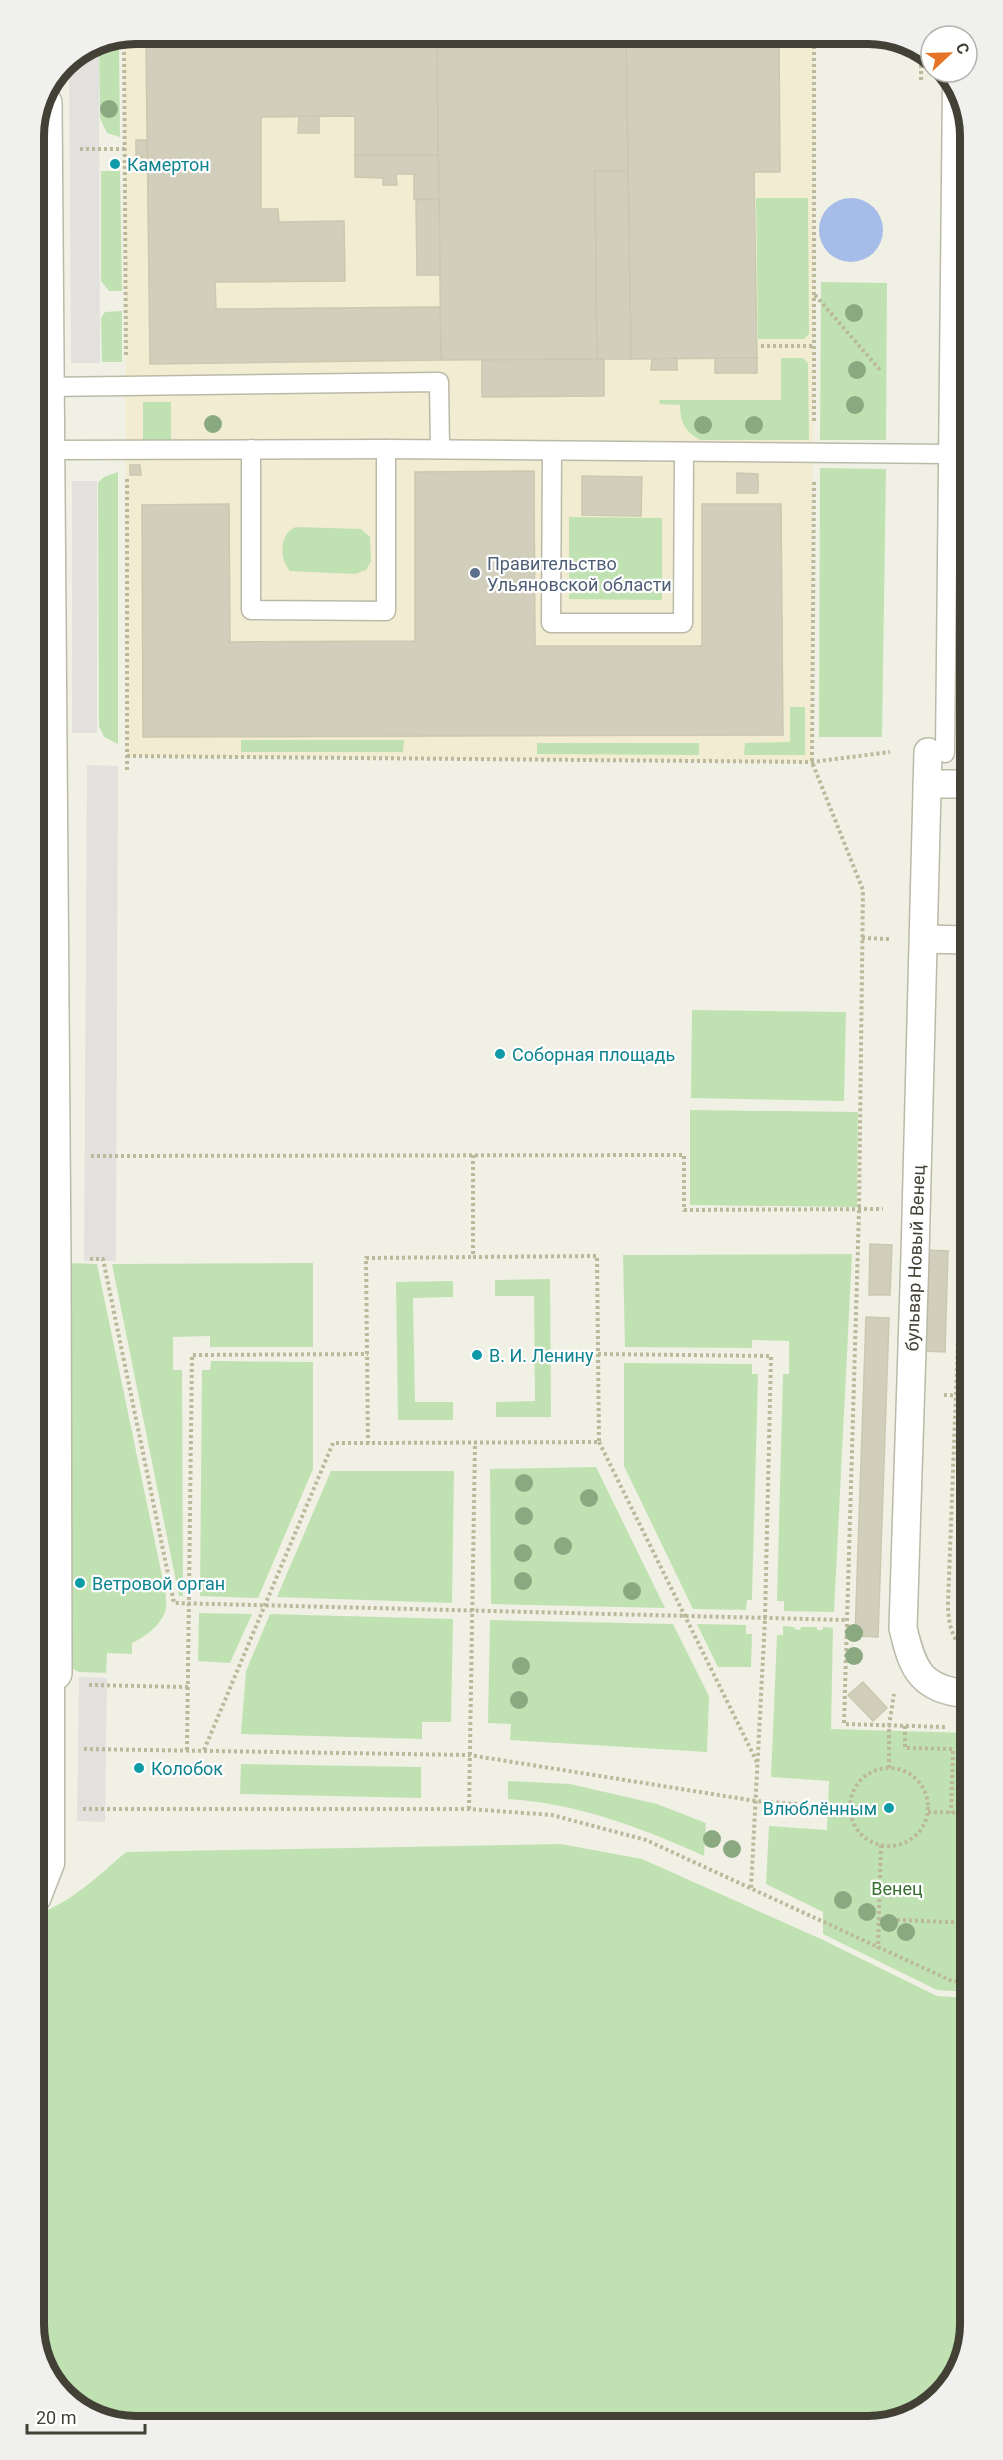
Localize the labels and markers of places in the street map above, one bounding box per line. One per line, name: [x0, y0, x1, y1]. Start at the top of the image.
place label: Камертон: [127, 154, 210, 175]
marker: Камертон: [108, 157, 122, 171]
place label: Правительство Ульяновской области: [487, 553, 672, 595]
marker: Правительство Ульяновской области: [468, 566, 482, 580]
place label: Соборная площадь: [512, 1044, 675, 1065]
marker: Соборная площадь: [493, 1047, 507, 1061]
place label: В. И. Ленину: [489, 1345, 594, 1366]
marker: В. И. Ленину: [470, 1348, 484, 1362]
place label: Ветровой орган: [92, 1573, 225, 1594]
marker: Ветровой орган: [73, 1576, 87, 1590]
place label: Колобок: [151, 1758, 223, 1779]
marker: Колобок: [132, 1761, 146, 1775]
place label: Влюблённым: [763, 1798, 877, 1819]
marker: Влюблённым: [882, 1801, 896, 1815]

